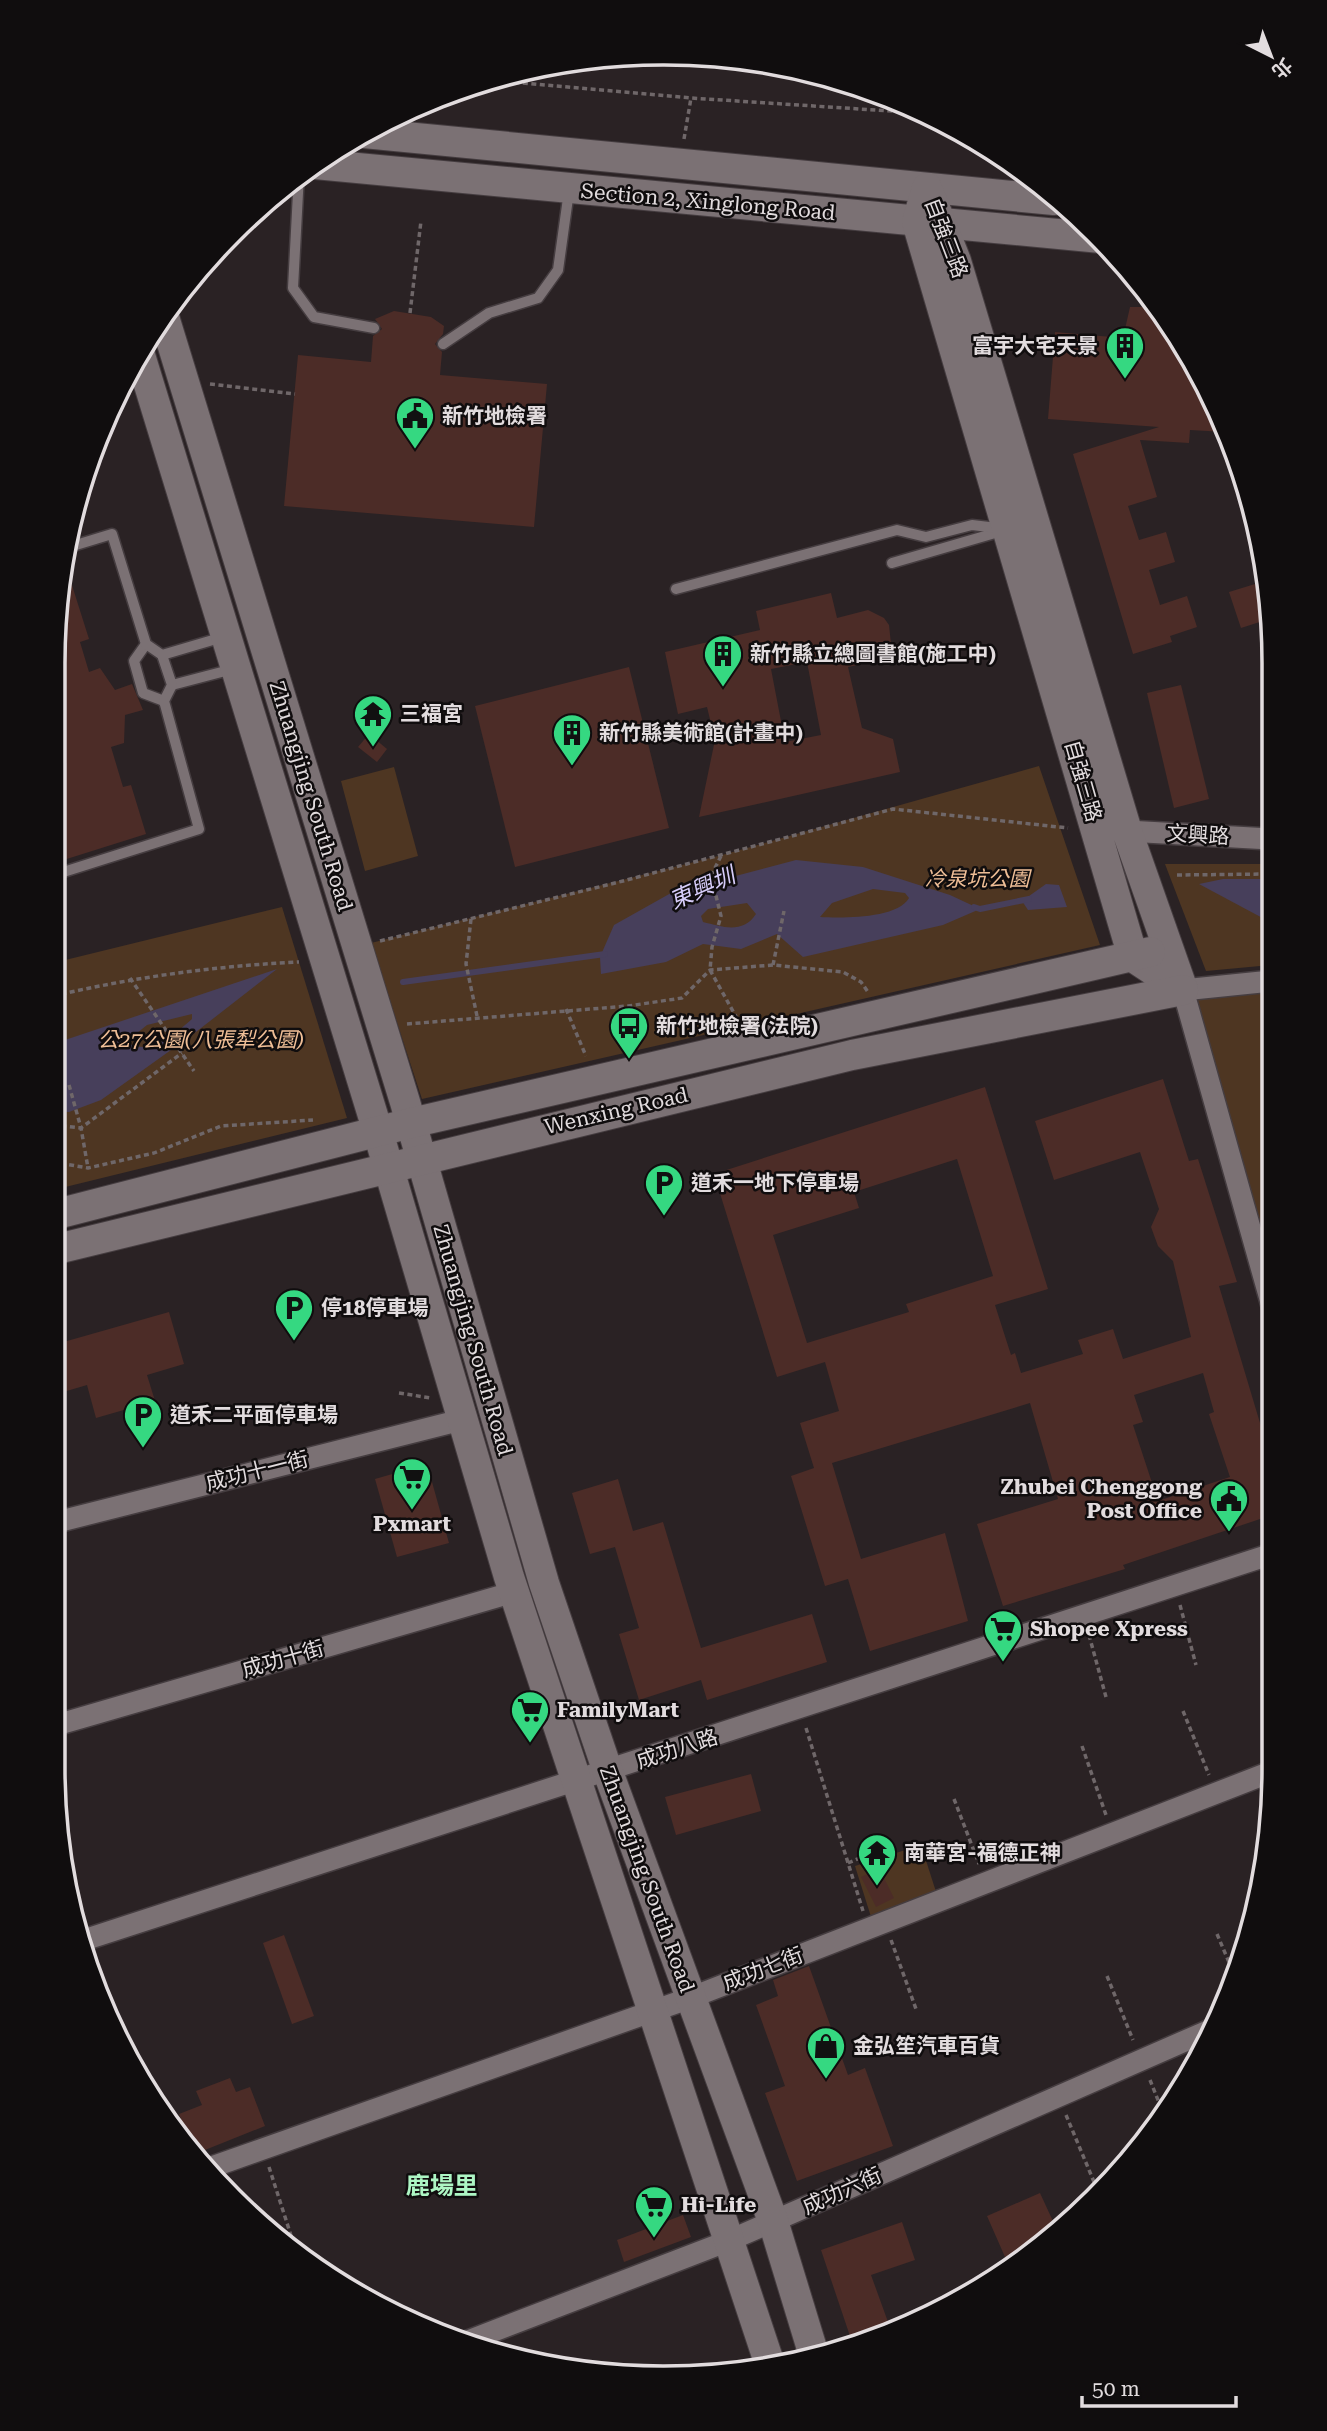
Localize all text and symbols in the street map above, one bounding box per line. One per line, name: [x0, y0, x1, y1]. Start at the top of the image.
north arrow: [1236, 21, 1306, 91]
text: 北: [1267, 53, 1297, 83]
street label: Section 2, Xinglong Road: [580, 179, 837, 225]
street label: 自強三路: [920, 194, 972, 282]
building icon: 富宇大宅天景: [1104, 325, 1146, 380]
place label: 富宇大宅天景: [972, 334, 1098, 358]
public building icon: 新竹地檢署: [394, 395, 436, 450]
place label: 新竹地檢署: [442, 404, 547, 428]
building icon: 新竹縣立總圖書館(施工中): [702, 633, 744, 688]
place label: 新竹縣立總圖書館(施工中): [750, 642, 996, 666]
street label: Zhuangjing South Road: [265, 678, 358, 914]
temple icon: 三福宮: [352, 693, 394, 748]
place label: 三福宮: [400, 702, 463, 726]
building icon: 新竹縣美術館(計畫中): [551, 712, 593, 767]
place label: 新竹縣美術館(計畫中): [599, 721, 803, 745]
street label: 自強三路: [1060, 737, 1106, 825]
street label: 文興路: [1166, 821, 1230, 849]
water label: 東興圳: [665, 861, 742, 915]
park label: 冷泉坑公園: [925, 867, 1032, 891]
bus stop icon: 新竹地檢署(法院): [608, 1005, 650, 1060]
place label: 新竹地檢署(法院): [656, 1014, 818, 1038]
park label: 公27公園(八張犁公園): [98, 1028, 304, 1052]
street label: Wenxing Road: [542, 1083, 691, 1139]
parking icon: 道禾一地下停車場: [643, 1162, 685, 1217]
place label: 道禾一地下停車場: [691, 1171, 859, 1195]
street label: Zhuangjing South Road: [428, 1222, 518, 1459]
parking icon: 停18停車場: [273, 1287, 315, 1342]
place label: 停18停車場: [321, 1296, 429, 1320]
parking icon: 道禾二平面停車場: [122, 1394, 164, 1449]
place label: 道禾二平面停車場: [170, 1403, 338, 1427]
street label: 成功十一街: [203, 1447, 311, 1495]
supermarket icon: Pxmart: [391, 1456, 433, 1511]
place label: Zhubei Chenggong Post Office: [1000, 1475, 1202, 1523]
public building icon: Zhubei Chenggong Post Office: [1208, 1478, 1250, 1533]
place label: Pxmart: [373, 1512, 452, 1536]
supermarket icon: Shopee Xpress: [982, 1608, 1024, 1663]
place label: Shopee Xpress: [1030, 1617, 1188, 1641]
street label: 成功十街: [239, 1636, 327, 1682]
supermarket icon: FamilyMart: [509, 1689, 551, 1744]
place label: FamilyMart: [557, 1698, 679, 1722]
street label: 成功八路: [633, 1725, 721, 1773]
street label: Zhuangjing South Road: [595, 1763, 699, 1996]
temple icon: 南華宮-福德正神: [856, 1832, 898, 1887]
place label: 南華宮-福德正神: [904, 1841, 1061, 1865]
street label: 成功七街: [719, 1943, 807, 1995]
shop icon: 金弘笙汽車百貨: [805, 2025, 847, 2080]
place label: 金弘笙汽車百貨: [853, 2034, 1000, 2058]
street label: 成功六街: [799, 2163, 885, 2219]
district label: 鹿場里: [406, 2172, 478, 2200]
supermarket icon: Hi-Life: [633, 2184, 675, 2239]
place label: Hi-Life: [681, 2193, 756, 2217]
scale bar: [1082, 2364, 1236, 2408]
text: 50 m: [1092, 2377, 1140, 2401]

